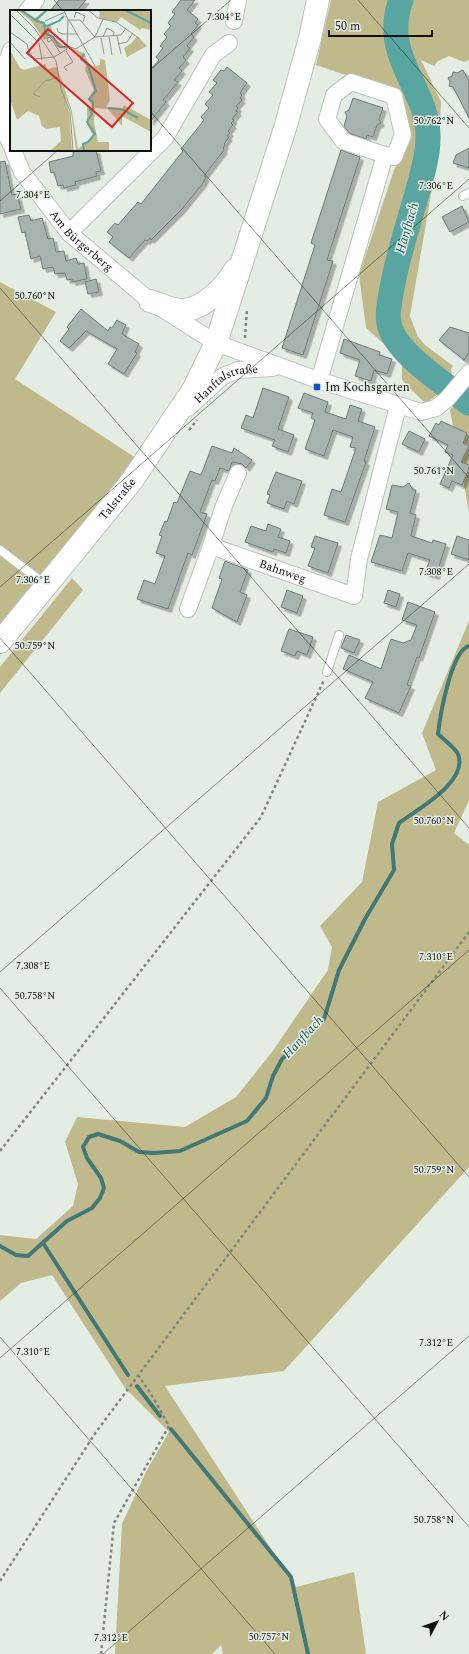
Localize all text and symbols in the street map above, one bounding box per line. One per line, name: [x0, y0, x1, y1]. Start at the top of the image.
text: 7.304°E: [207, 9, 241, 25]
inset map: [10, 10, 151, 151]
scale bar: [329, 12, 432, 38]
text: 50 m: [335, 17, 360, 36]
text: 50.762°N: [414, 113, 454, 129]
text: 7.306°E: [419, 178, 453, 194]
text: 7.304°E: [16, 187, 50, 203]
water label: Hanfbach: [390, 200, 424, 256]
street label: Am Bürgerberg: [45, 206, 118, 276]
text: 50.760°N: [15, 288, 55, 304]
street label: Hanftalstraße: [189, 359, 259, 408]
place label: Im Kochsgarten: [325, 378, 410, 397]
marker: Im Kochsgarten: [312, 382, 322, 392]
text: 50.761°N: [414, 463, 454, 479]
street label: Talstraße: [94, 474, 141, 524]
street label: Bahnweg: [256, 554, 309, 588]
text: 7.308°E: [419, 564, 453, 580]
text: 7.306°E: [16, 572, 50, 588]
text: 50.759°N: [15, 638, 55, 654]
text: 50.760°N: [414, 813, 454, 829]
text: 7.310°E: [419, 949, 453, 965]
text: 7.308°E: [16, 958, 50, 974]
text: 50.758°N: [15, 988, 55, 1004]
water label: Hanfbach: [278, 1011, 328, 1063]
text: 50.759°N: [414, 1162, 454, 1178]
text: 7.312°E: [419, 1335, 453, 1351]
text: 7.310°E: [16, 1344, 50, 1360]
text: 50.758°N: [414, 1512, 454, 1528]
north arrow: [417, 1602, 457, 1642]
text: N: [435, 1607, 454, 1625]
text: 50.757°N: [249, 1629, 289, 1645]
text: 7.312°E: [94, 1630, 128, 1646]

